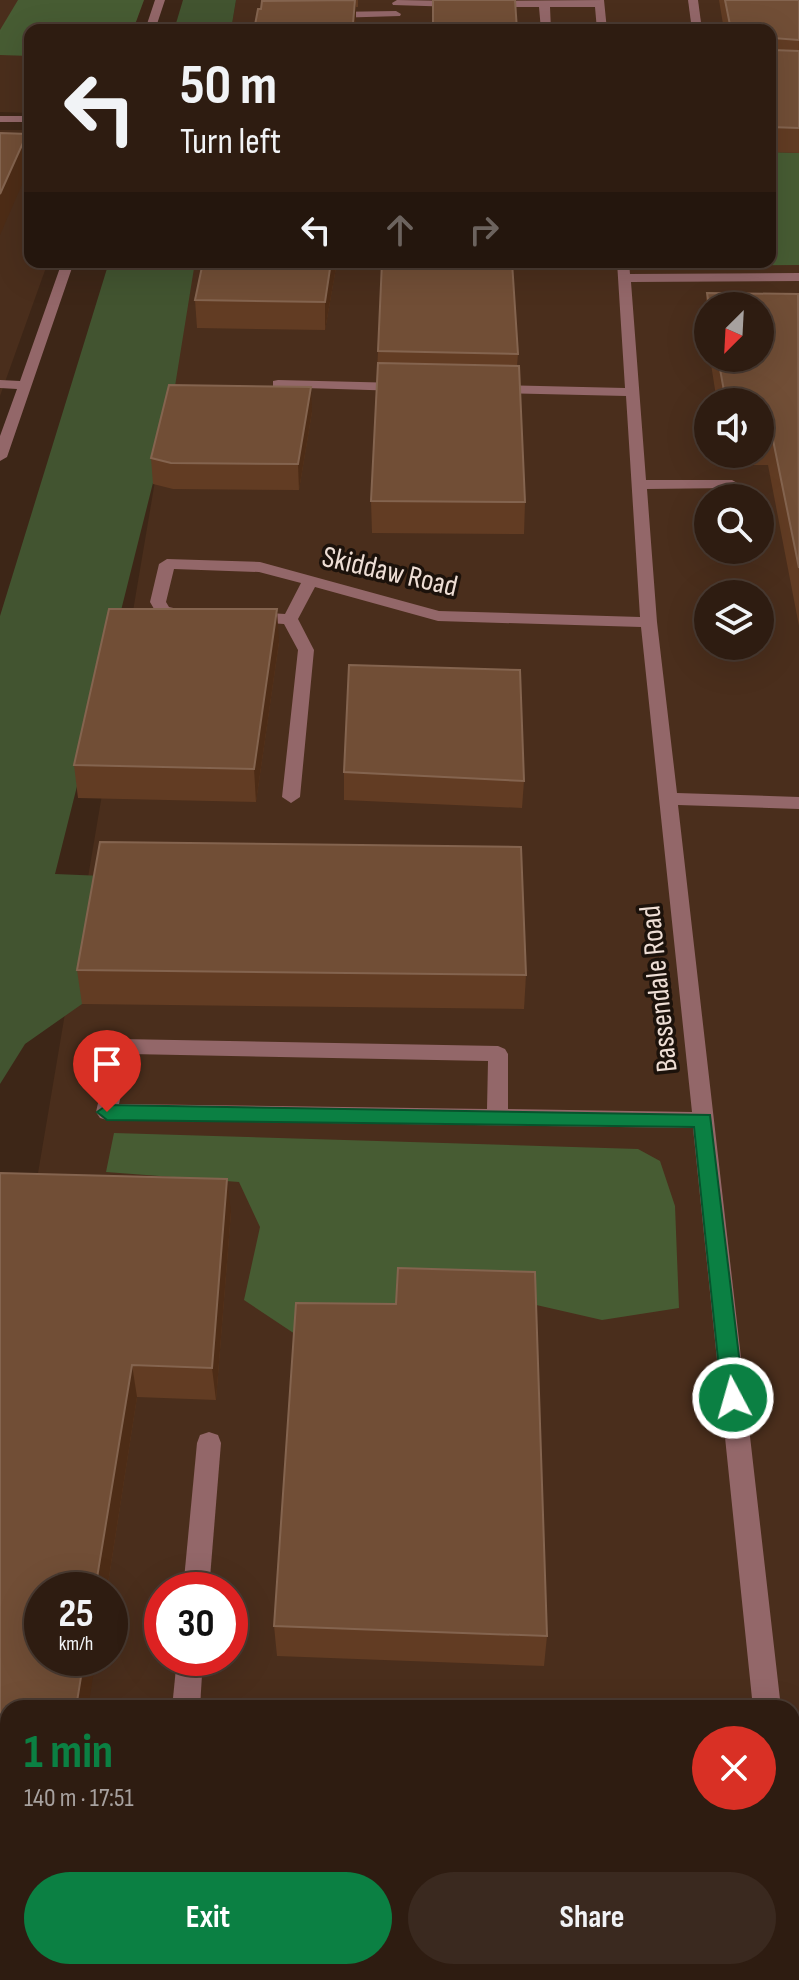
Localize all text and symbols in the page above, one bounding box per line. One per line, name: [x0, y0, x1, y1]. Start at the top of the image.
text: 50 m: [180, 53, 277, 120]
icon: left: [48, 56, 152, 160]
text: Turn left: [180, 121, 281, 164]
icon: left: [294, 208, 338, 252]
icon: ahead: [378, 208, 422, 252]
icon: right: [462, 208, 506, 252]
north arrow: [694, 292, 774, 372]
map controls: [694, 292, 774, 660]
button: sound: [694, 388, 774, 468]
button: search: [694, 484, 774, 564]
street label: Skiddaw Road: [319, 539, 461, 605]
button: layers: [694, 580, 774, 660]
street label: Bassendale Road: [632, 904, 686, 1074]
pin: [73, 1030, 141, 1112]
icon: arrive: [85, 1042, 129, 1086]
position arrow: [691, 1356, 775, 1440]
speed limit sign: 30: [144, 1572, 248, 1676]
text: 25: [58, 1590, 94, 1638]
text: km/h: [59, 1632, 93, 1656]
text: 1 min: [24, 1724, 113, 1781]
button: close: [692, 1726, 776, 1810]
text: 140 m · 17:51: [24, 1783, 134, 1814]
button: Exit: [24, 1872, 392, 1964]
button: Share: [408, 1872, 776, 1964]

